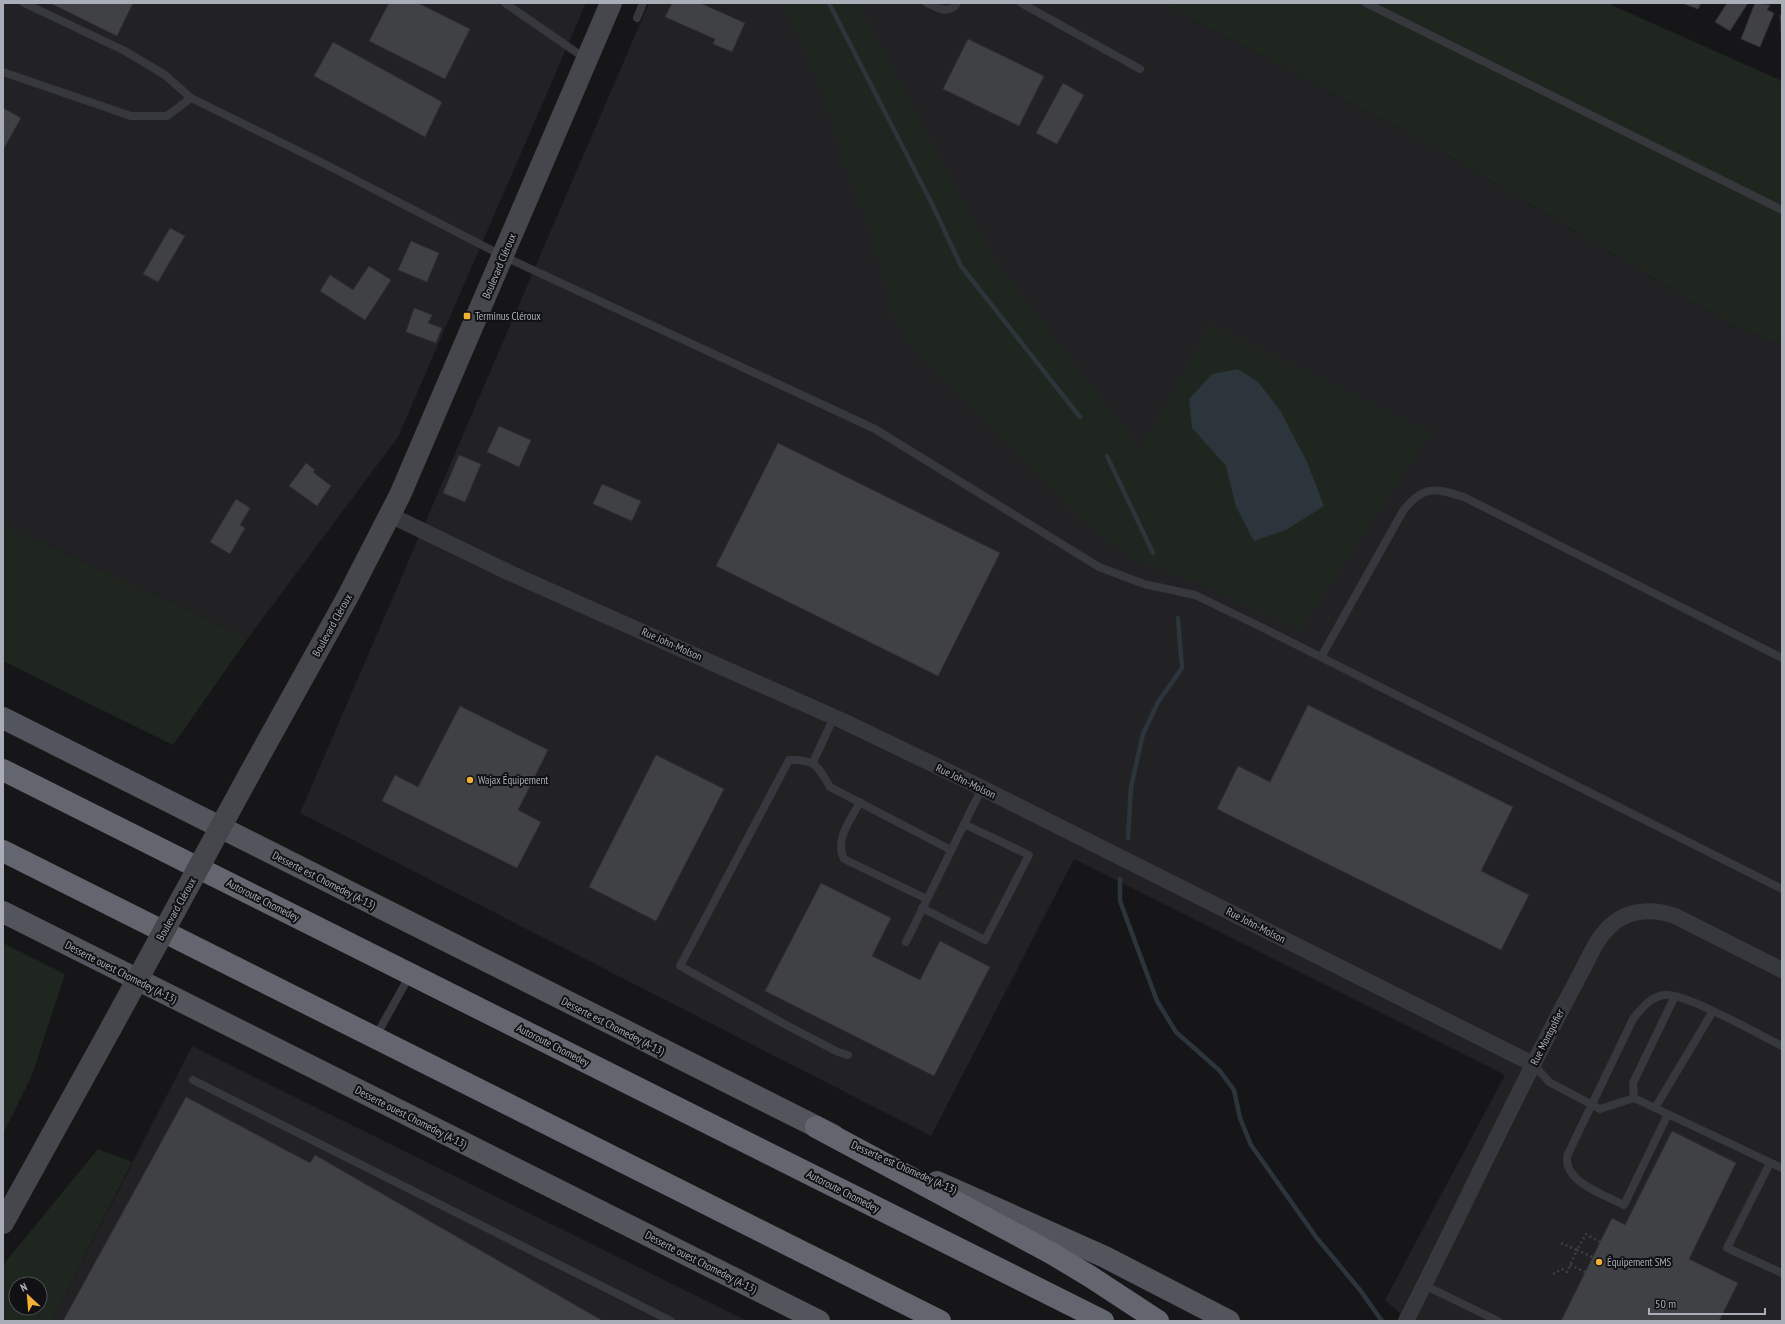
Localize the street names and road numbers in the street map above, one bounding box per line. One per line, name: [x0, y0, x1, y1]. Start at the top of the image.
street label: Boulevard Cléroux: [479, 231, 519, 301]
street label: Boulevard Cléroux: [309, 591, 355, 659]
street label: Rue John-Molson: [640, 624, 705, 664]
street label: Rue John-Molson: [934, 760, 998, 802]
street label: Desserte est Chomedey (A-13): [270, 848, 378, 912]
street label: Boulevard Cléroux: [153, 875, 199, 943]
street label: Autoroute Chomedey: [224, 876, 302, 925]
street label: Rue John-Molson: [1224, 904, 1288, 946]
street label: Desserte ouest Chomedey (A-13): [63, 938, 179, 1006]
street label: Desserte est Chomedey (A-13): [559, 994, 667, 1058]
street label: Rue Montgolfier: [1527, 1007, 1567, 1067]
street label: Autoroute Chomedey: [514, 1021, 592, 1070]
street label: Desserte ouest Chomedey (A-13): [353, 1083, 469, 1151]
street label: Desserte est Chomedey (A-13): [849, 1137, 959, 1197]
street label: Autoroute Chomedey: [804, 1167, 882, 1216]
street label: Desserte ouest Chomedey (A-13): [643, 1228, 759, 1296]

